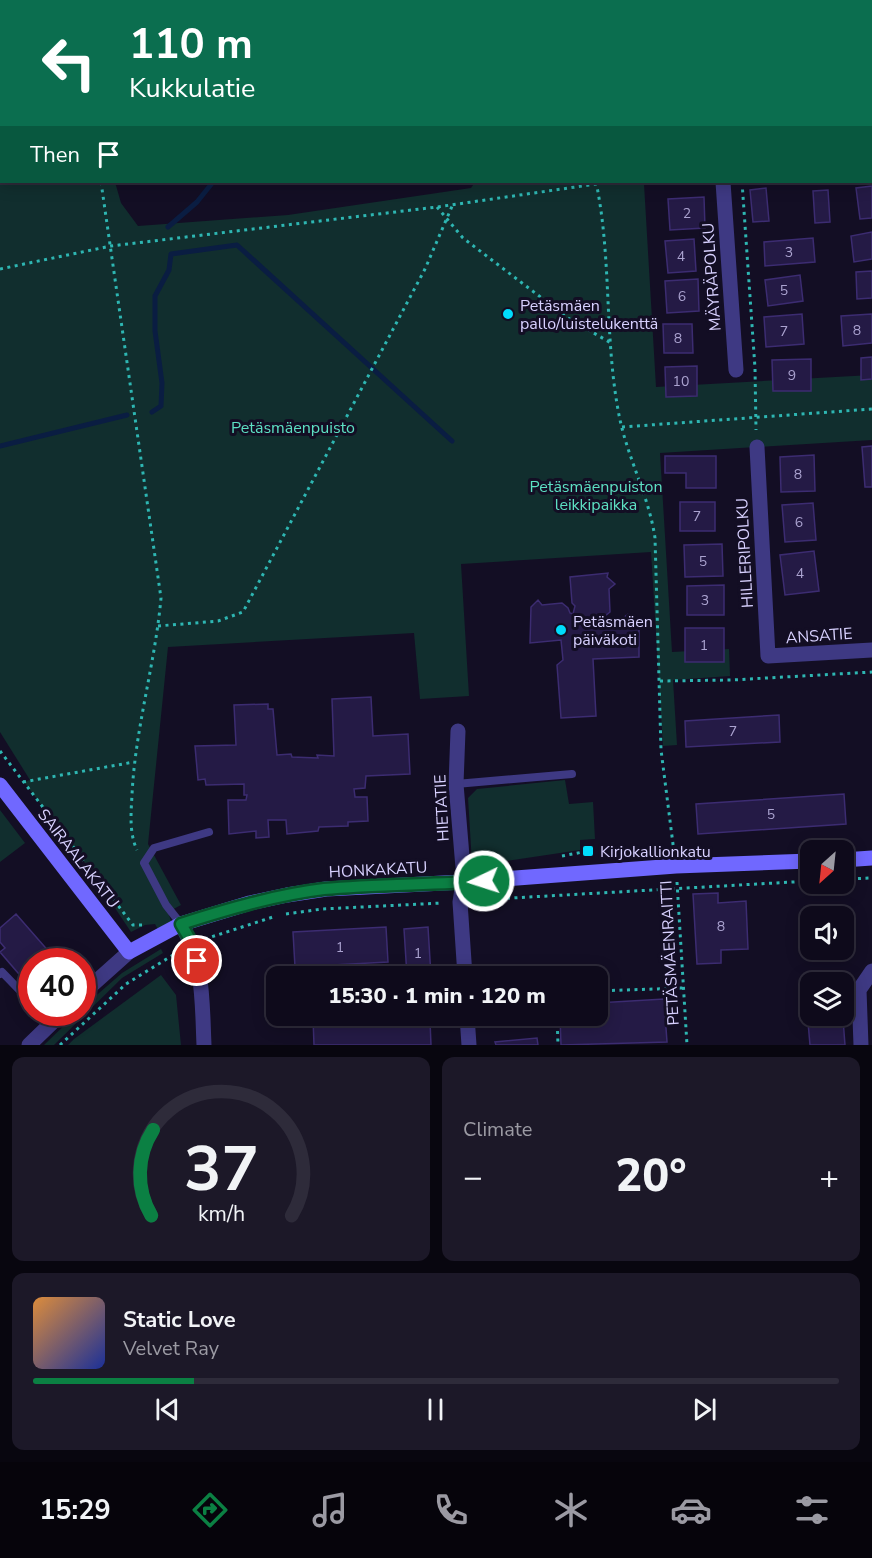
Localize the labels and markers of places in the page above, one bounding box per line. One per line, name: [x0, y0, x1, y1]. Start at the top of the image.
place label: Petäsmäen pallo/luistelukenttä: [520, 295, 658, 335]
marker: Petäsmäen pallo/luistelukenttä: [501, 307, 515, 321]
place label: Petäsmäen päiväkoti: [573, 611, 653, 651]
marker: Petäsmäen päiväkoti: [554, 623, 568, 637]
place label: Kirjokallionkatu: [600, 841, 711, 863]
marker: Kirjokallionkatu: [581, 844, 595, 858]
pin: [171, 935, 222, 986]

